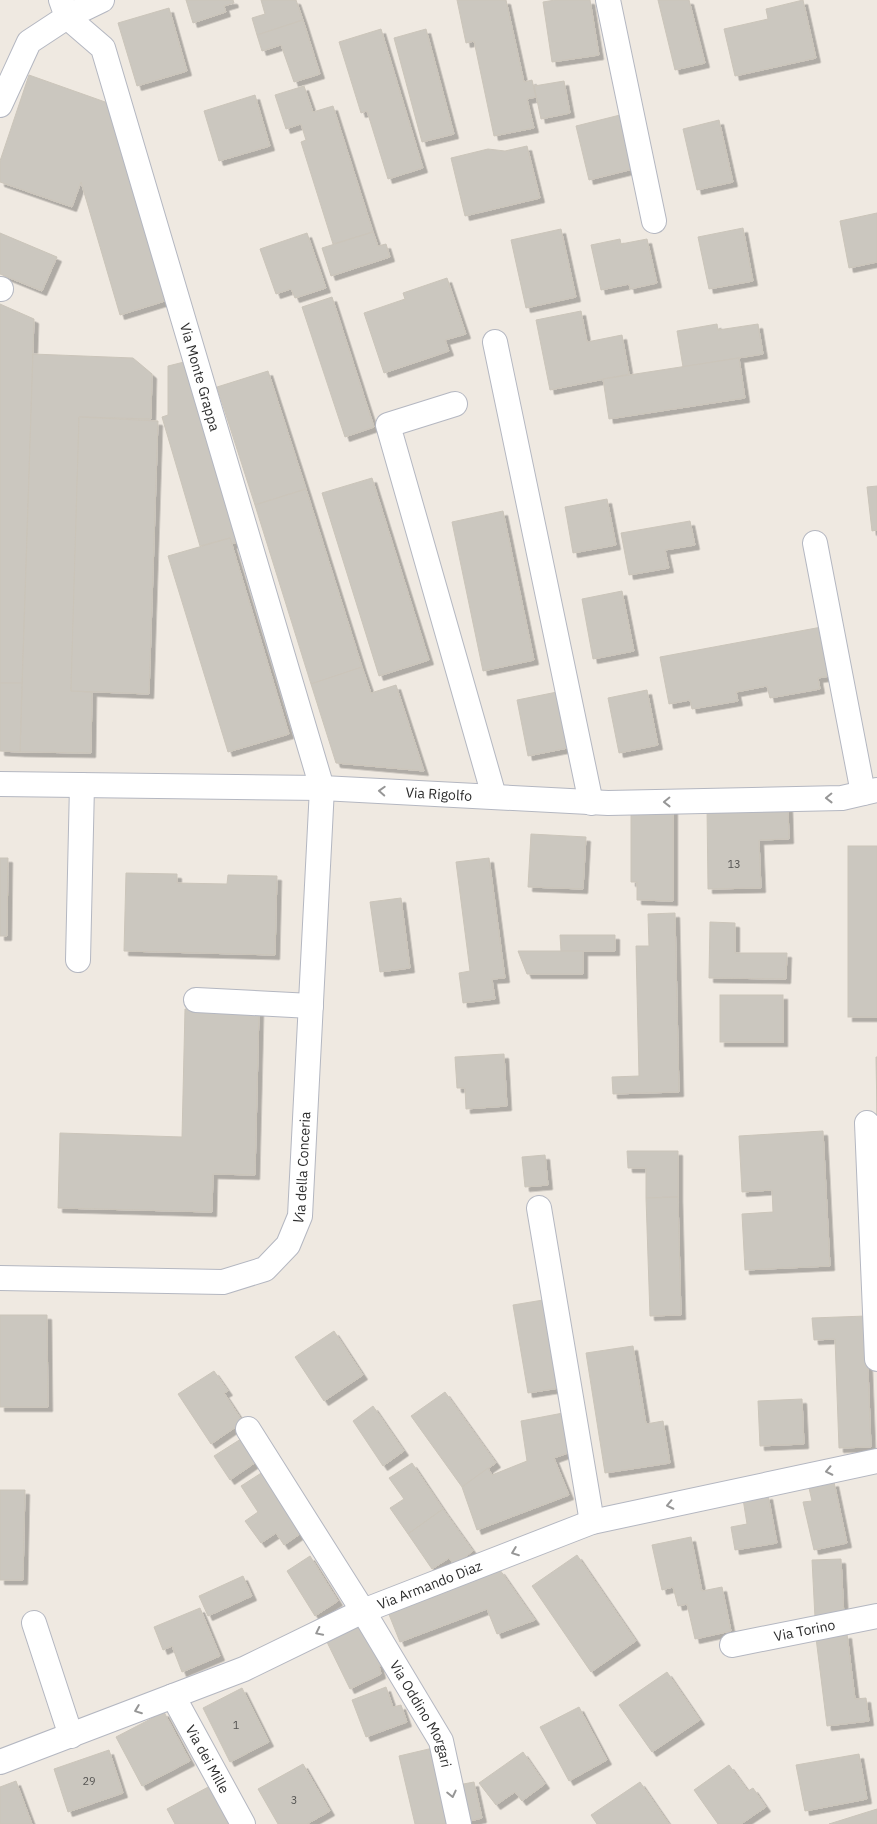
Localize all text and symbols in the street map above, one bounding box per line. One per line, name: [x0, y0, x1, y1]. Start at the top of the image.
street label: Via Monte Grappa: [176, 321, 224, 434]
street label: Via Rigolfo: [405, 783, 473, 805]
one-way arrow: [378, 785, 386, 796]
one-way arrow: [825, 793, 833, 804]
one-way arrow: [662, 797, 670, 807]
house number: 13: [727, 857, 741, 871]
street label: Via della Conceria: [289, 1111, 314, 1227]
one-way arrow: [825, 1465, 834, 1476]
one-way arrow: [666, 1499, 675, 1510]
one-way arrow: [511, 1545, 520, 1556]
street label: Via Armando Diaz: [375, 1556, 485, 1614]
street label: Via Torino: [772, 1616, 837, 1645]
one-way arrow: [315, 1626, 324, 1636]
street label: Via Oddino Morgari: [386, 1657, 455, 1769]
one-way arrow: [134, 1704, 143, 1714]
house number: 1: [233, 1718, 240, 1732]
street label: Via dei Mille: [182, 1722, 234, 1797]
house number: 29: [82, 1774, 96, 1788]
one-way arrow: [447, 1790, 457, 1799]
house number: 3: [291, 1793, 297, 1807]

